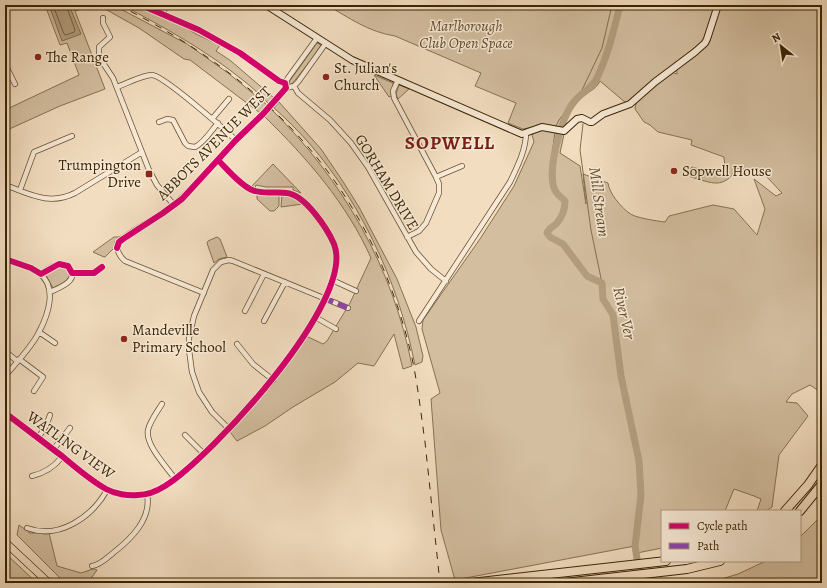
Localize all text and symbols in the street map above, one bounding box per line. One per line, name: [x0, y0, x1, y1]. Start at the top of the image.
park label: Marlborough Club Open Space: [419, 16, 513, 53]
north arrow: [761, 26, 801, 66]
text: N: [769, 29, 783, 46]
place label: The Range: [46, 47, 109, 67]
marker: The Range: [33, 52, 43, 62]
place label: St. Julian's Church: [334, 58, 397, 95]
marker: St. Julian's Church: [321, 72, 331, 82]
street label: ABBOTS AVENUE WEST: [152, 81, 276, 205]
street label: GORHAM DRIVE: [351, 130, 423, 234]
district label: SOPWELL: [405, 130, 495, 156]
place label: Trumpington Drive: [58, 155, 141, 192]
place label: Sopwell House: [682, 161, 772, 181]
water label: Mill Stream: [583, 165, 615, 239]
marker: Sopwell House: [669, 166, 679, 176]
marker: Trumpington Drive: [144, 169, 154, 179]
water label: River Ver: [607, 285, 641, 342]
place label: Mandeville Primary School: [132, 320, 226, 357]
marker: Mandeville Primary School: [119, 334, 129, 344]
street label: WATLING VIEW: [22, 406, 119, 484]
legend: [661, 510, 801, 562]
text: Cycle path: [697, 518, 748, 534]
text: Path: [697, 538, 720, 554]

